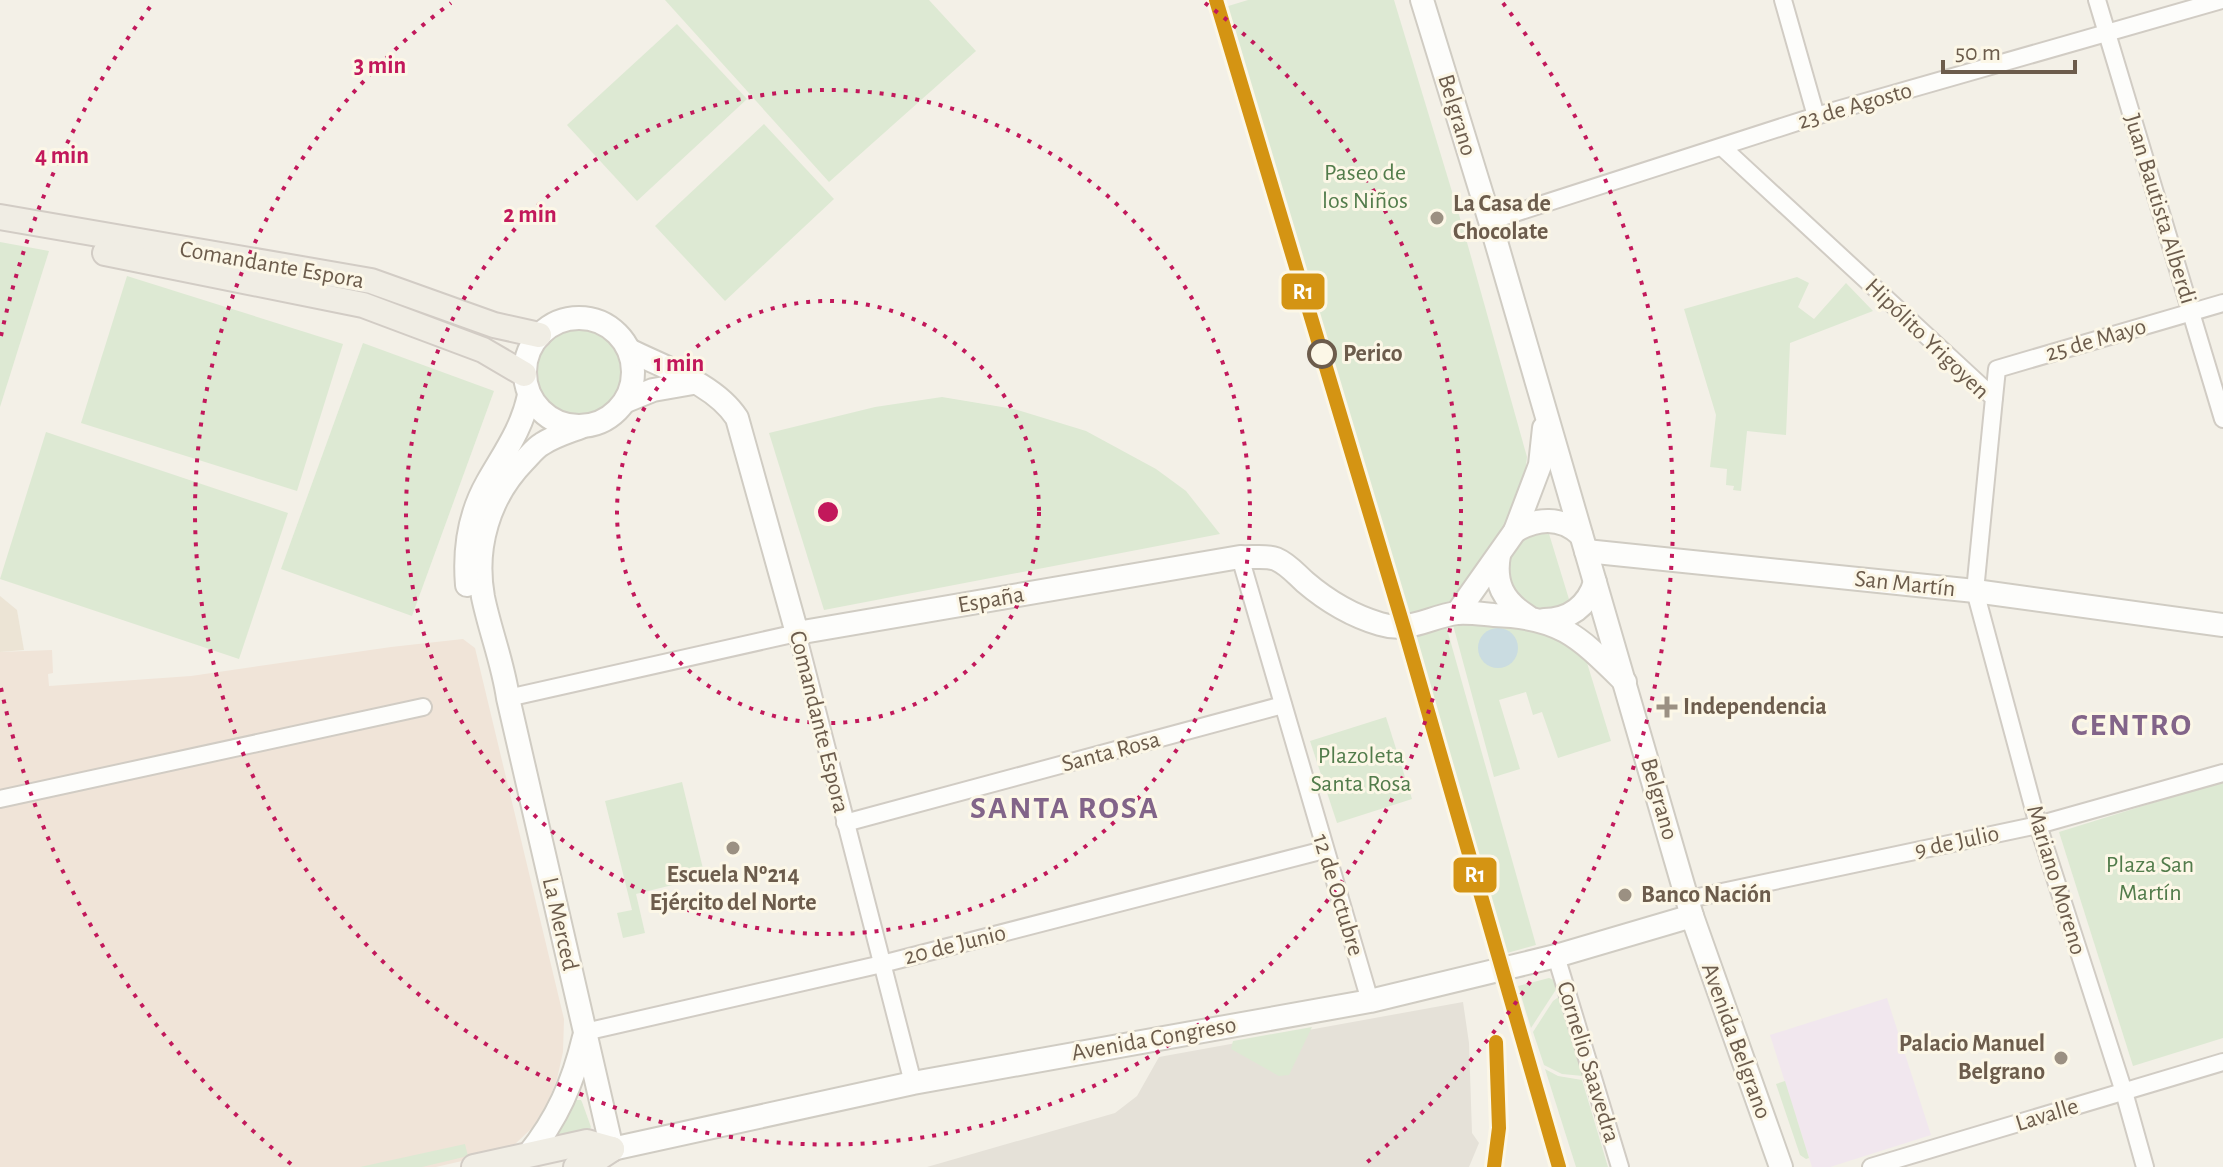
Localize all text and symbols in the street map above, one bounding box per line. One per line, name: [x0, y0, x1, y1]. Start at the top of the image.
scale bar: [1943, 24, 2075, 74]
text: 50 m: [1955, 41, 2001, 65]
text: 3 min: [354, 54, 406, 78]
street label: Belgrano: [1433, 71, 1481, 159]
street label: 23 de Agosto: [1795, 78, 1915, 134]
street label: Juan Bautista Alberdi: [2120, 111, 2200, 307]
text: 4 min: [35, 144, 89, 168]
park label: Paseo de los Niños: [1322, 161, 1408, 213]
place label: La Casa de Chocolate: [1453, 192, 1551, 244]
text: 2 min: [503, 203, 557, 227]
marker: La Casa de Chocolate: [1428, 209, 1446, 227]
street label: Comandante Espora: [178, 237, 366, 293]
line badge: R1: [1280, 272, 1326, 311]
street label: Hipólito Yrigoyen: [1860, 274, 1994, 404]
text: R1: [1293, 281, 1313, 303]
street label: 25 de Mayo: [2043, 314, 2149, 366]
marker: Perico: [1308, 340, 1336, 368]
place label: Perico: [1343, 342, 1403, 366]
text: 1 min: [654, 352, 704, 376]
centre of rings: [814, 498, 842, 526]
street label: San Martín: [1853, 567, 1957, 601]
street label: España: [956, 582, 1026, 618]
street label: Comandante Espora: [785, 628, 853, 816]
place label: Independencia: [1683, 695, 1827, 719]
marker: Independencia: [1658, 698, 1676, 716]
district label: CENTRO: [2071, 709, 2193, 741]
street label: Santa Rosa: [1059, 727, 1163, 777]
park label: Plazoleta Santa Rosa: [1311, 744, 1412, 796]
street label: Belgrano: [1636, 755, 1682, 843]
district label: SANTA ROSA: [970, 792, 1160, 824]
street label: Mariano Moreno: [2022, 802, 2090, 958]
street label: 9 de Julio: [1913, 821, 2001, 863]
street label: 12 de Octubre: [1308, 831, 1368, 959]
marker: Escuela Nº214 Ejército del Norte: [724, 839, 742, 857]
park label: Plaza San Martín: [2106, 853, 2194, 905]
line badge: R1: [1452, 856, 1498, 894]
place label: Escuela Nº214 Ejército del Norte: [649, 863, 817, 915]
text: R1: [1465, 864, 1485, 886]
street label: La Merced: [538, 875, 582, 973]
place label: Banco Nación: [1641, 883, 1771, 907]
marker: Banco Nación: [1616, 886, 1634, 904]
street label: 20 de Junio: [902, 921, 1008, 969]
street label: Avenida Belgrano: [1697, 960, 1775, 1122]
street label: Cornelio Saavedra: [1552, 979, 1624, 1145]
street label: Avenida Congreso: [1070, 1013, 1238, 1065]
place label: Palacio Manuel Belgrano: [1899, 1032, 2045, 1084]
marker: Palacio Manuel Belgrano: [2052, 1049, 2070, 1067]
street label: Lavalle: [2013, 1094, 2081, 1136]

